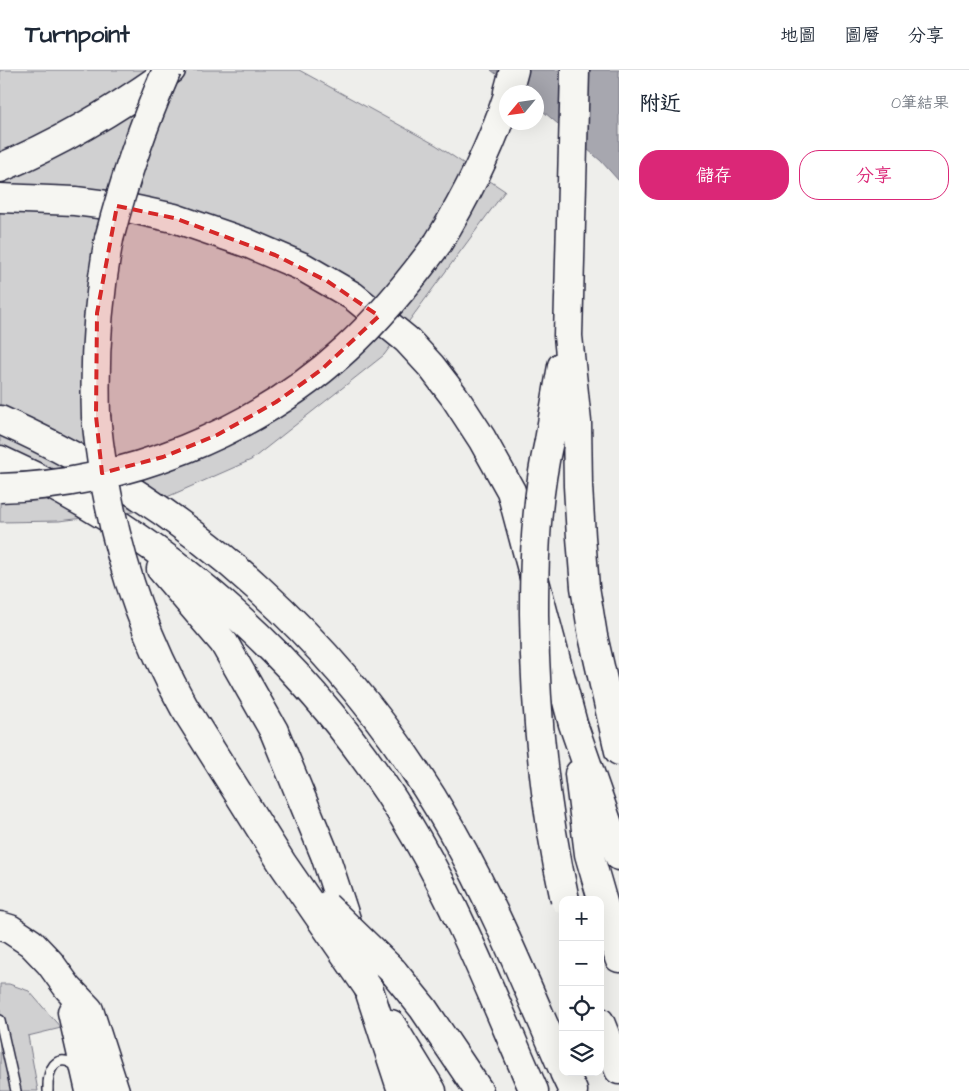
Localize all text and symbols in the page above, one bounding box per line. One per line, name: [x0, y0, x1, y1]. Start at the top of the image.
text: Turnpoint: [25, 18, 130, 52]
text: 地圖: [780, 23, 816, 48]
text: 圖層: [844, 23, 880, 48]
text: 分享: [908, 23, 944, 48]
north arrow: [499, 85, 544, 130]
text: 附近: [639, 89, 681, 118]
text: 0筆結果: [891, 92, 949, 114]
button: 儲存: [639, 150, 789, 200]
button: 分享: [799, 150, 949, 200]
map controls: [559, 896, 604, 1076]
button: +: [559, 896, 604, 941]
button: −: [559, 941, 604, 986]
button: locate: [559, 986, 604, 1031]
button: layers: [559, 1031, 604, 1076]

